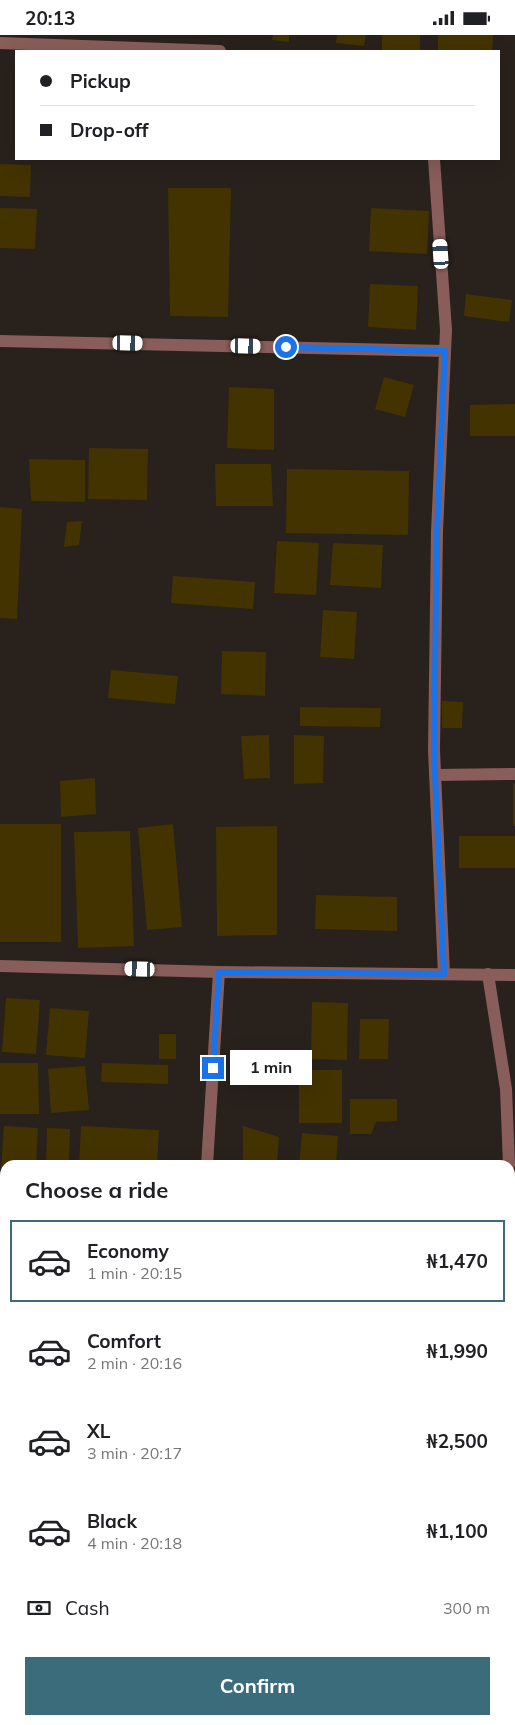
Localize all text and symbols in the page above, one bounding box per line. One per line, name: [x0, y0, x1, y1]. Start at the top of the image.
text: 20:13: [25, 6, 75, 30]
text: Pickup: [70, 69, 131, 93]
text: Drop-off: [70, 118, 148, 142]
car: [432, 239, 449, 269]
car: [112, 335, 143, 351]
route start: [275, 336, 297, 358]
car: [230, 338, 261, 354]
car: [124, 961, 155, 977]
callout: 1 min: [230, 1051, 313, 1085]
route end: [202, 1057, 224, 1079]
text: 1 min: [250, 1057, 292, 1077]
text: Choose a ride: [25, 1176, 168, 1204]
icon: car: [27, 1239, 72, 1284]
text: Economy: [87, 1239, 169, 1263]
text: ₦1,470: [426, 1249, 488, 1273]
text: 1 min · 20:15: [87, 1263, 182, 1283]
icon: car: [27, 1329, 72, 1374]
text: Comfort: [87, 1329, 161, 1353]
text: ₦1,990: [426, 1339, 488, 1363]
text: 2 min · 20:16: [87, 1353, 182, 1373]
icon: car: [27, 1419, 72, 1464]
text: XL: [87, 1419, 110, 1443]
text: ₦2,500: [426, 1429, 488, 1453]
text: 3 min · 20:17: [87, 1443, 182, 1463]
icon: car: [27, 1509, 72, 1554]
text: Black: [87, 1509, 137, 1533]
text: ₦1,100: [426, 1519, 488, 1543]
text: 4 min · 20:18: [87, 1533, 182, 1553]
icon: cash: [25, 1594, 53, 1622]
text: Cash: [65, 1596, 110, 1620]
text: 300 m: [443, 1598, 490, 1618]
button: Confirm: [25, 1657, 490, 1715]

